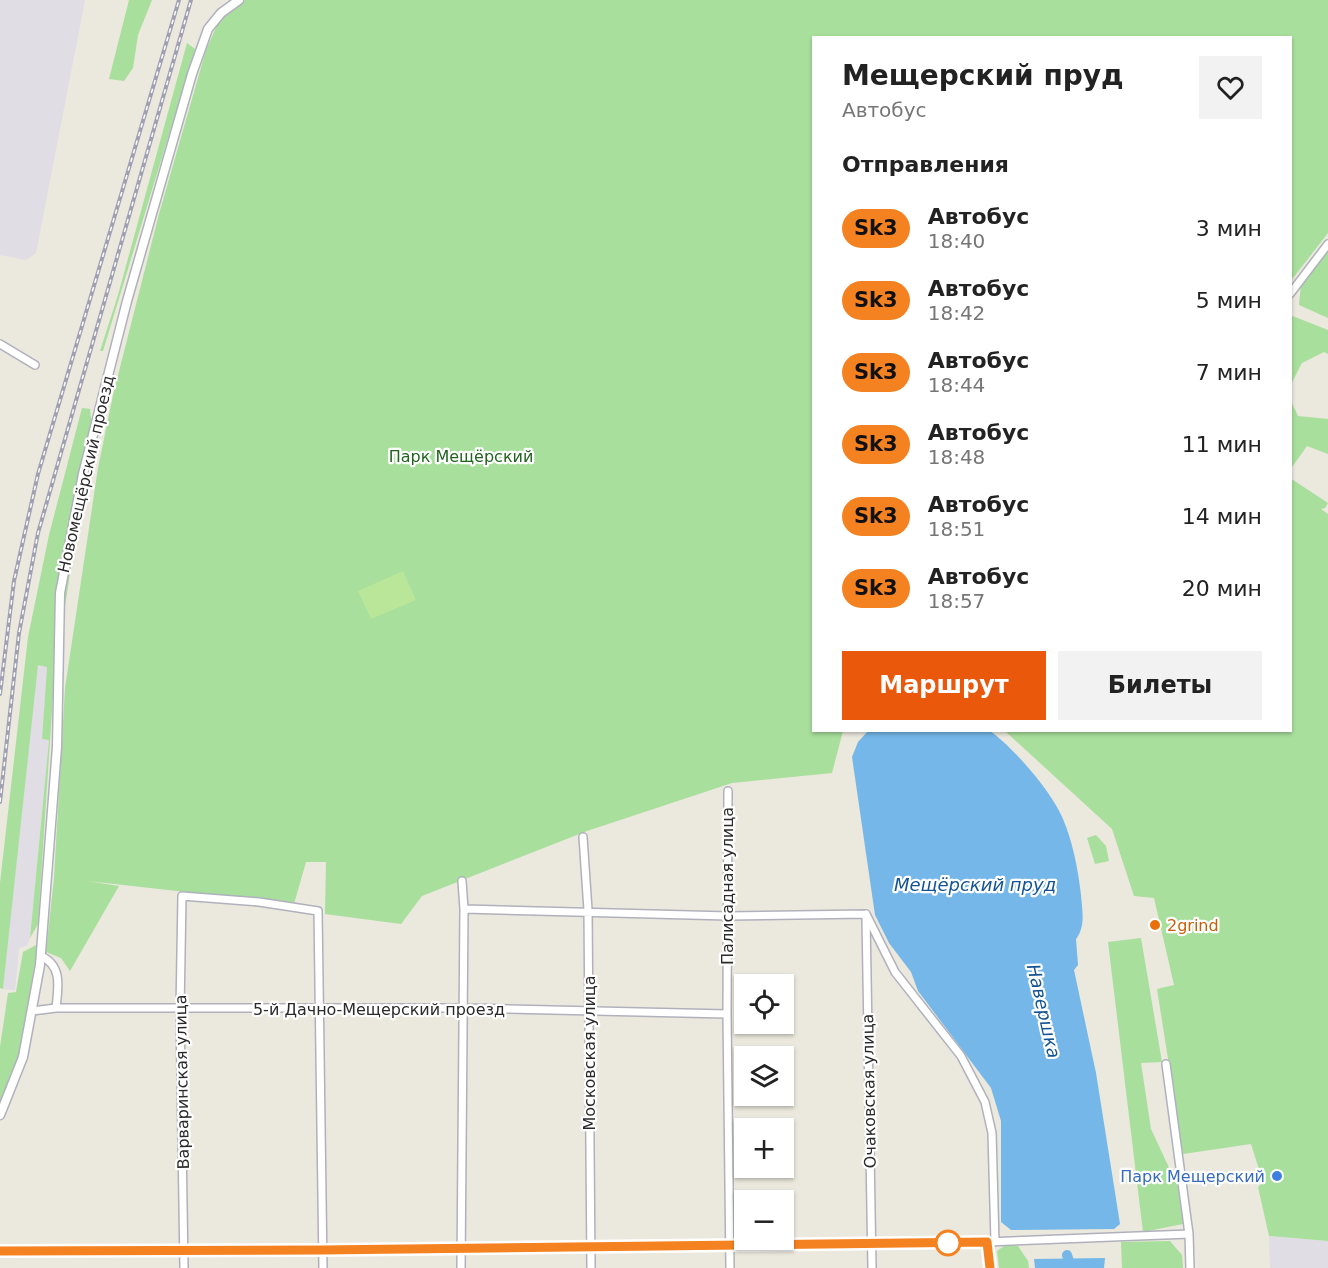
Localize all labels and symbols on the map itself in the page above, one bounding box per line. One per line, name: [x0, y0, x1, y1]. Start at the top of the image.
street label: Новомещёрский проезд: [54, 373, 118, 575]
park label: Парк Мещёрский: [389, 447, 533, 466]
street label: Палисадная улица: [718, 807, 737, 965]
water label: Мещёрский пруд: [894, 874, 1056, 895]
place label: 2grind: [1167, 916, 1219, 935]
marker: 2grind: [1148, 918, 1162, 932]
water label: Навершка: [1023, 962, 1065, 1060]
street label: Московская улица: [580, 975, 599, 1131]
street label: Варваринская улица: [171, 994, 193, 1170]
street label: 5-й Дачно-Мещерский проезд: [253, 1000, 505, 1019]
street label: Очаковская улица: [858, 1014, 880, 1168]
place label: Парк Мещерский: [1120, 1167, 1265, 1186]
marker: Парк Мещерский: [1270, 1169, 1284, 1183]
unlabelled marker: [935, 1230, 961, 1256]

